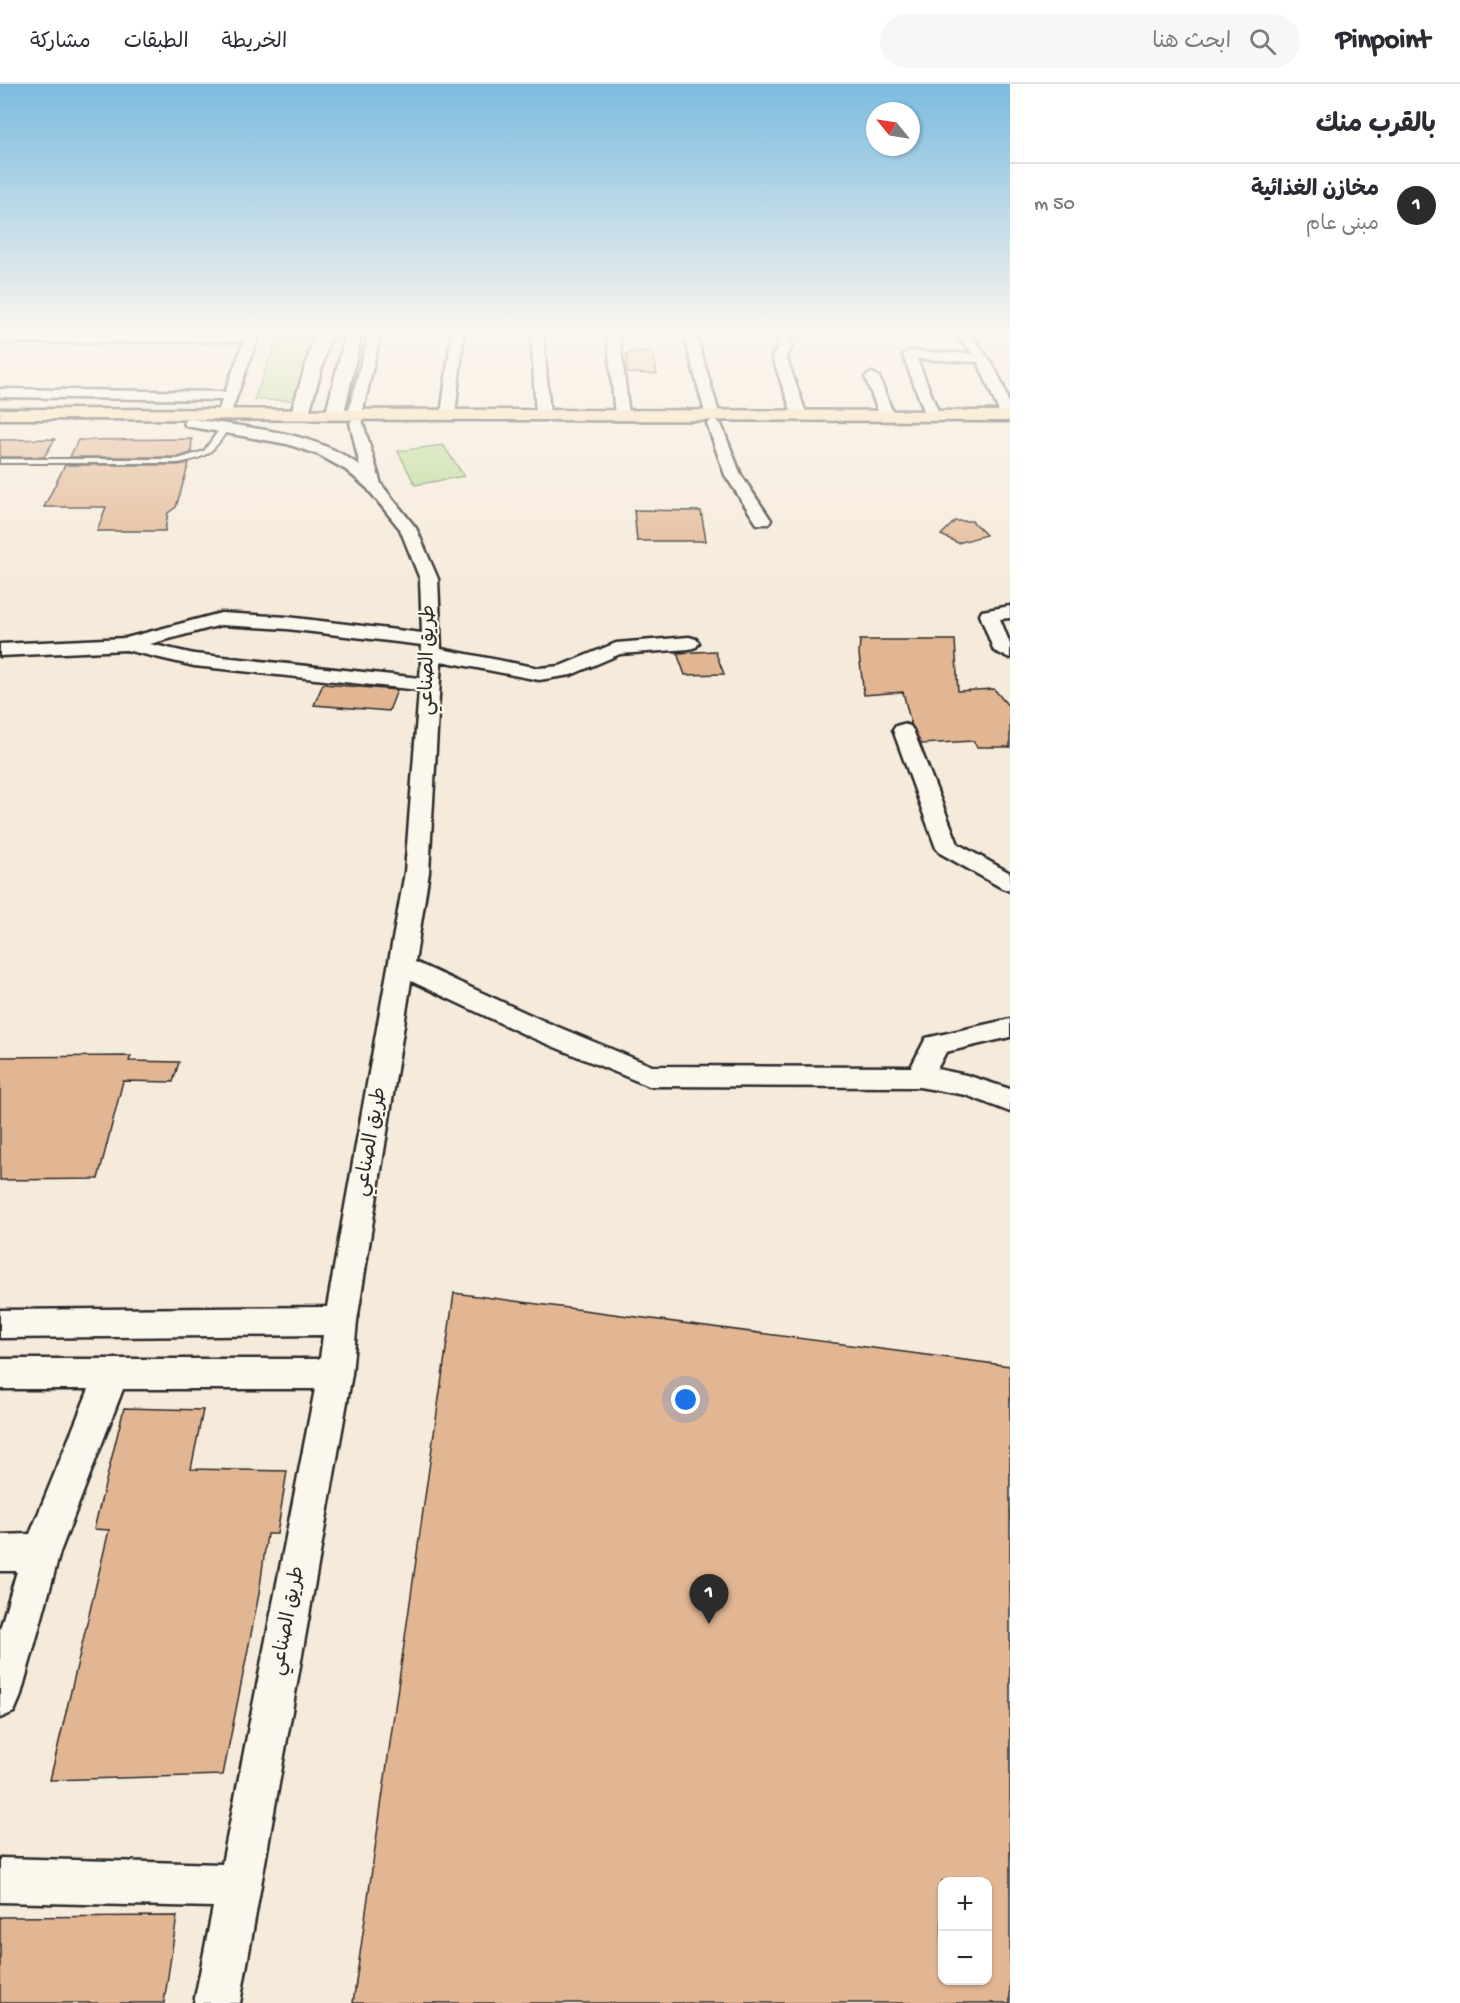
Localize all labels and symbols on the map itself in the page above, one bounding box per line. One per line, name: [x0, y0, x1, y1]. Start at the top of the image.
north arrow: [866, 102, 920, 156]
street label: طريق الصناعي: [416, 604, 444, 716]
street label: طريق الصناعي: [350, 1085, 396, 1199]
your location: [671, 1385, 700, 1414]
street label: طريق الصناعي: [266, 1564, 314, 1678]
pin: 1: [690, 1574, 728, 1624]

